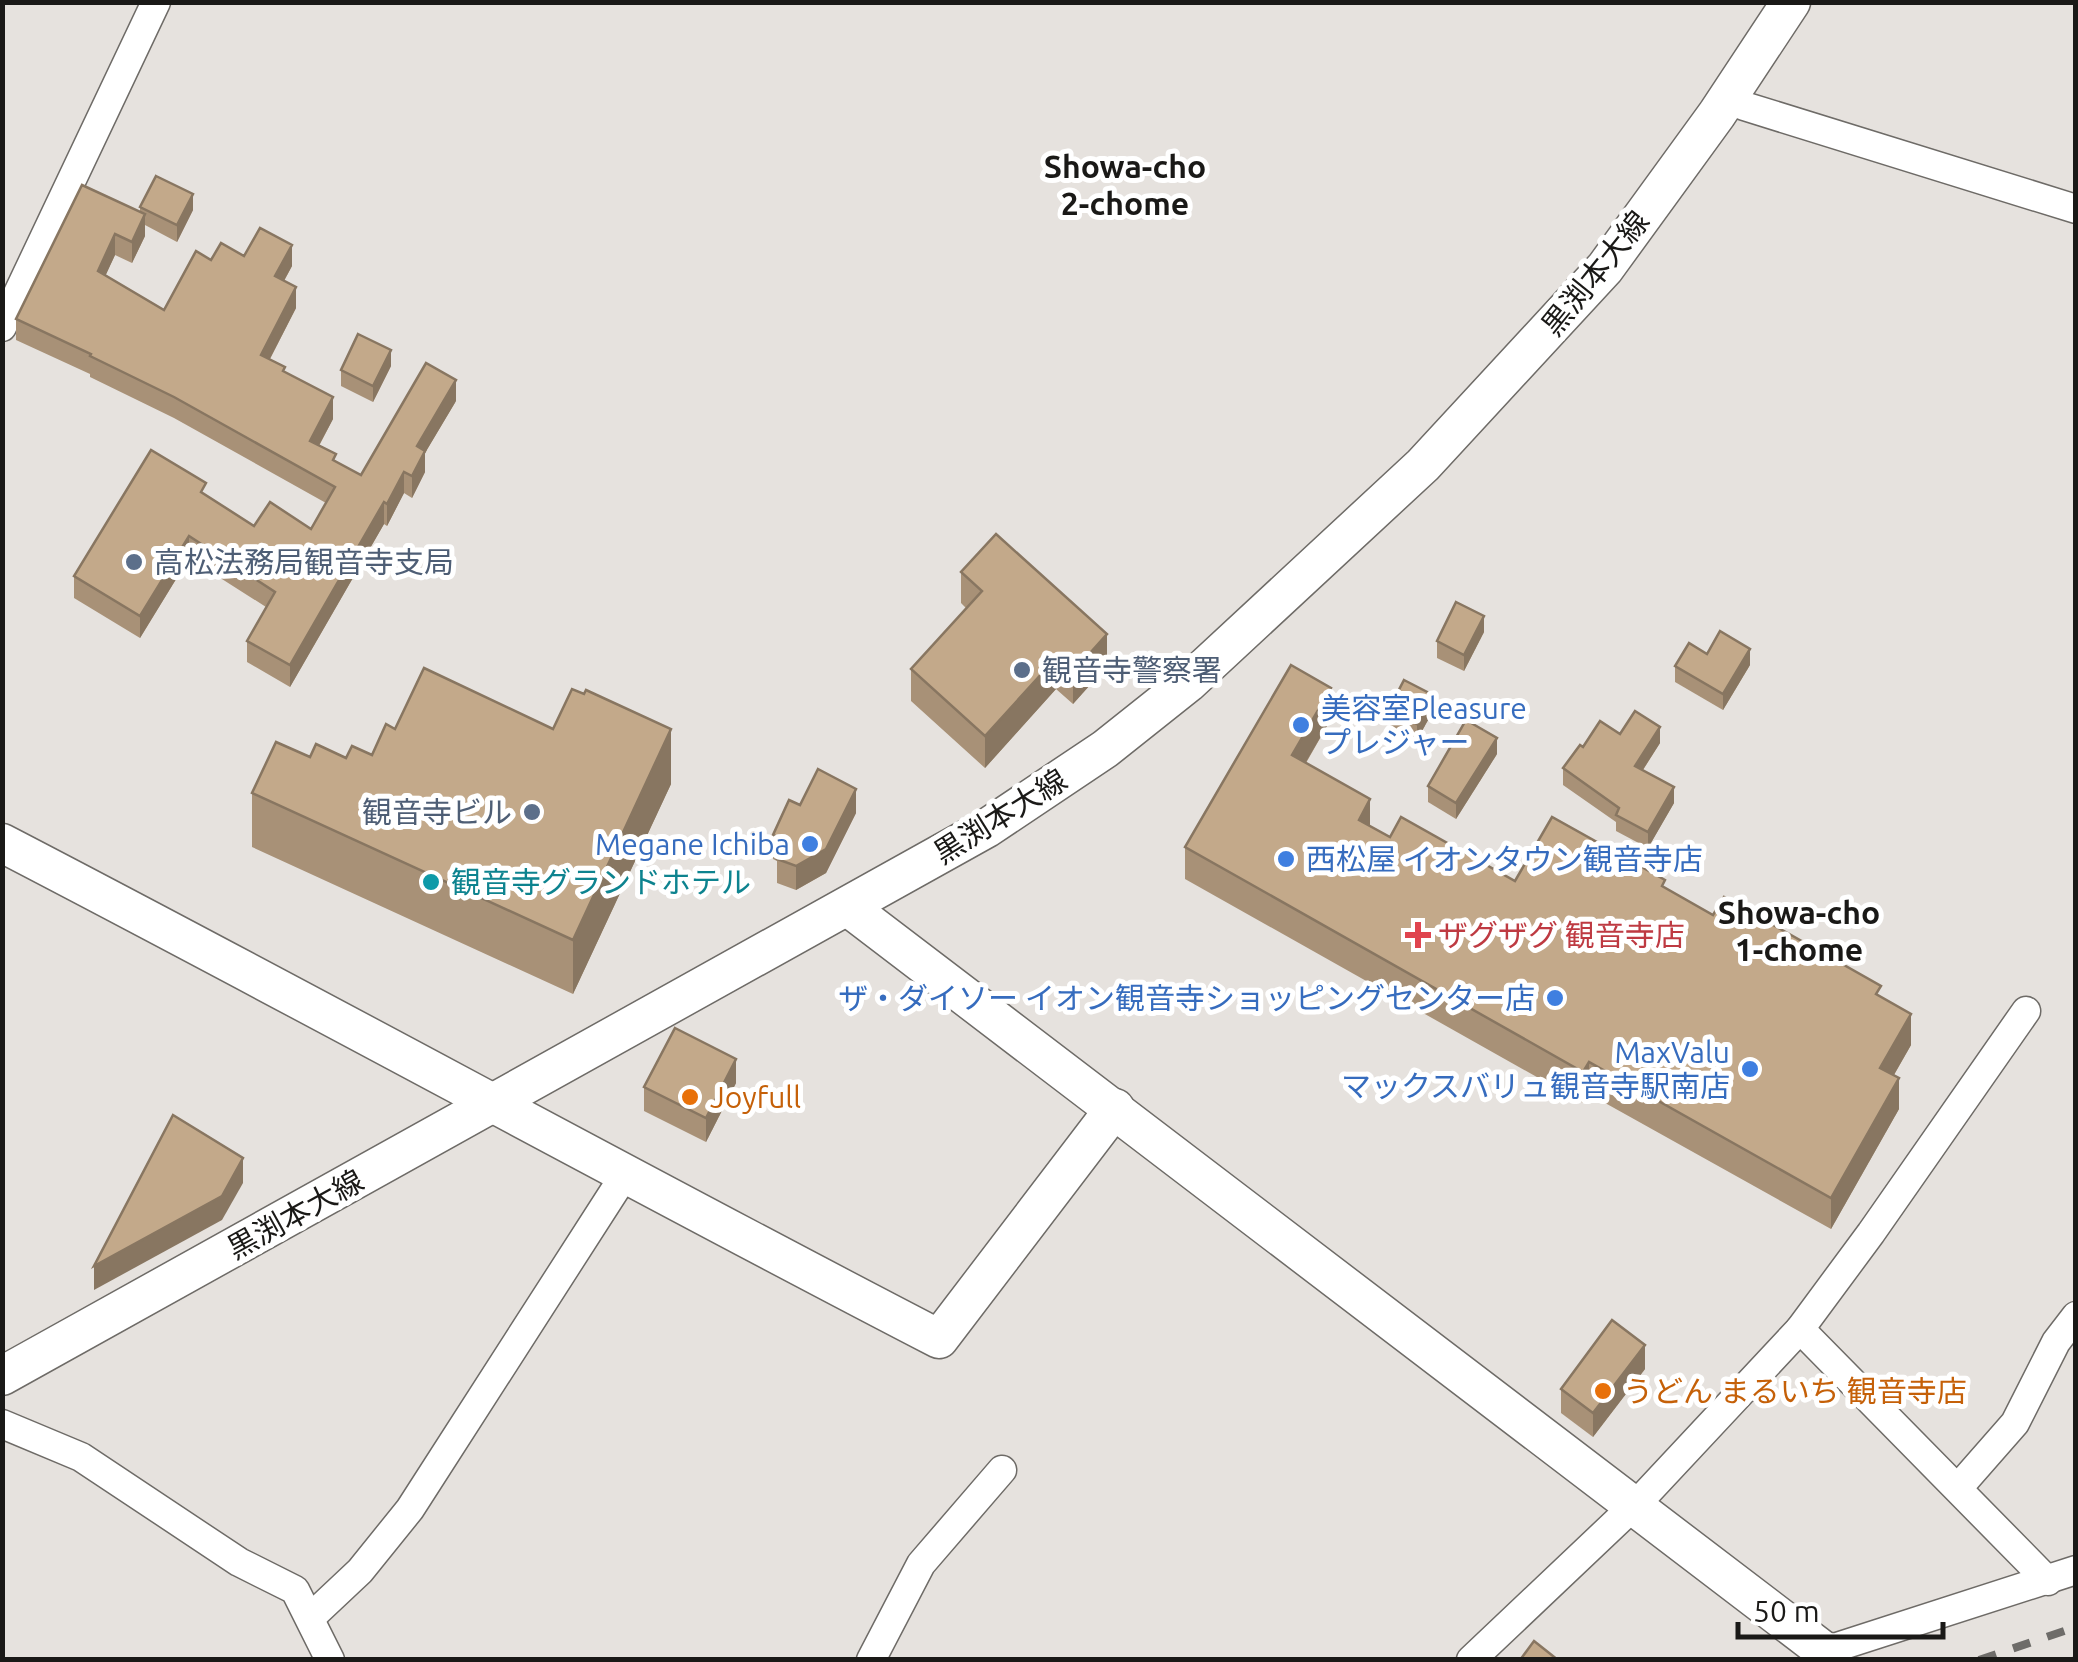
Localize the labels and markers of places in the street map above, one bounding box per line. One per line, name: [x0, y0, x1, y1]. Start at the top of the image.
place label: 高松法務局観音寺支局: [154, 545, 454, 579]
marker: 高松法務局観音寺支局: [123, 551, 145, 573]
place label: 観音寺警察署: [1042, 653, 1222, 687]
marker: 観音寺警察署: [1011, 659, 1033, 681]
place label: 美容室Pleasure プレジャー: [1321, 691, 1527, 759]
marker: 美容室Pleasure プレジャー: [1290, 714, 1312, 736]
place label: 観音寺ビル: [362, 795, 512, 829]
marker: 観音寺ビル: [521, 801, 543, 823]
place label: Megane Ichiba: [595, 827, 790, 861]
marker: Megane Ichiba: [799, 833, 821, 855]
place label: 西松屋 イオンタウン観音寺店: [1306, 842, 1703, 876]
marker: 西松屋 イオンタウン観音寺店: [1275, 848, 1297, 870]
place label: 観音寺グランドホテル: [451, 865, 751, 899]
marker: 観音寺グランドホテル: [420, 871, 442, 893]
place label: ザグザグ 観音寺店: [1438, 918, 1685, 952]
marker: ザグザグ 観音寺店: [1407, 924, 1429, 946]
place label: ザ・ダイソー イオン観音寺ショッピングセンター店: [838, 981, 1535, 1015]
marker: ザ・ダイソー イオン観音寺ショッピングセンター店: [1544, 987, 1566, 1009]
place label: MaxValu マックスバリュ観音寺駅南店: [1341, 1035, 1730, 1103]
marker: MaxValu マックスバリュ観音寺駅南店: [1739, 1058, 1761, 1080]
place label: Joyfull: [710, 1080, 801, 1114]
marker: Joyfull: [679, 1086, 701, 1108]
place label: うどん まるいち 観音寺店: [1623, 1374, 1967, 1408]
marker: うどん まるいち 観音寺店: [1592, 1380, 1614, 1402]

